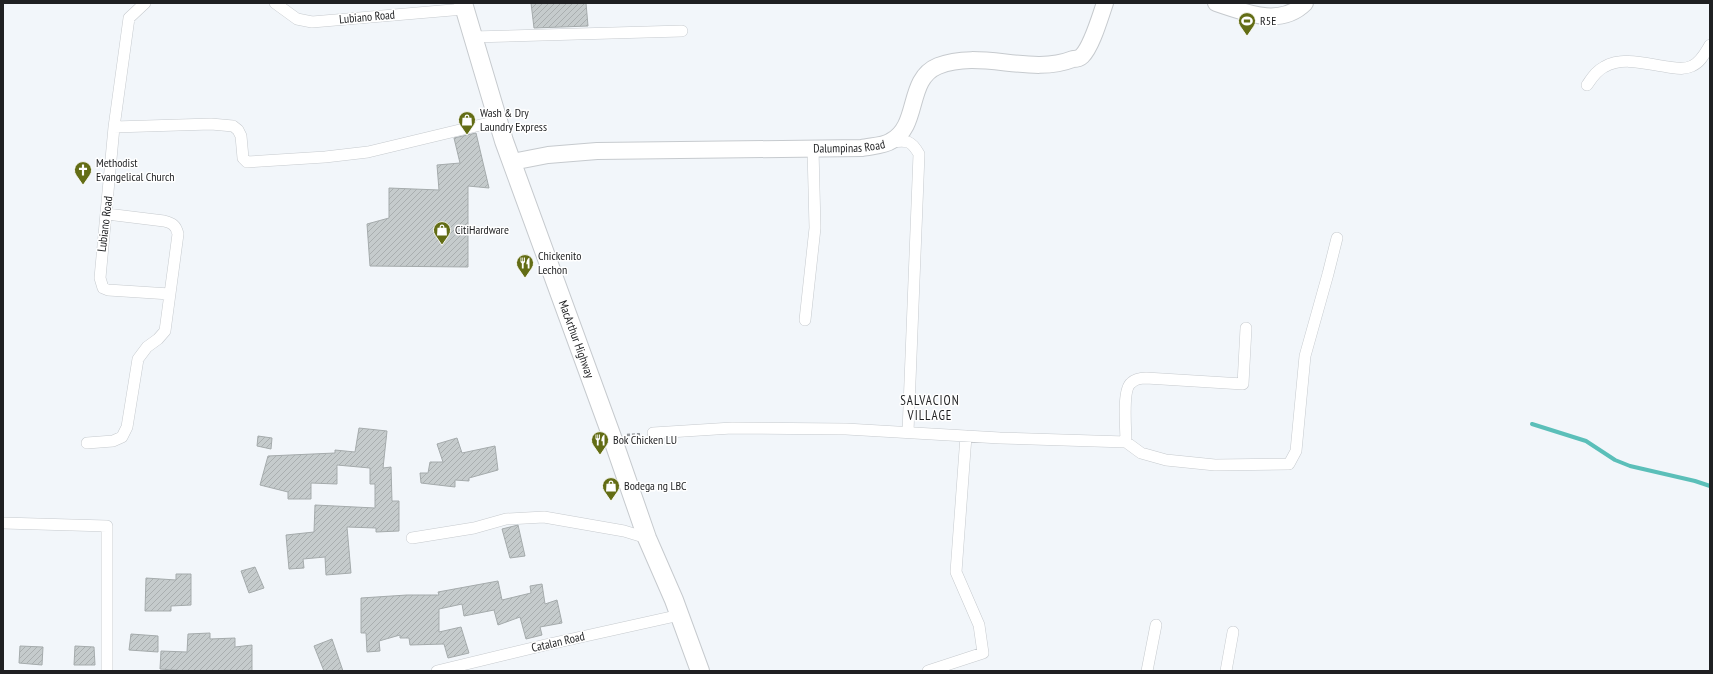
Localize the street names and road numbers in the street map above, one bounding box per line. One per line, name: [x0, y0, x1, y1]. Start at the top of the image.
street label: Lubiano Road: [338, 7, 396, 26]
street label: Dalumpinas Road: [813, 136, 886, 156]
street label: Lubiano Road: [94, 195, 115, 253]
street label: MacArthur Highway: [556, 298, 598, 380]
street label: Catalan Road: [530, 628, 586, 655]

